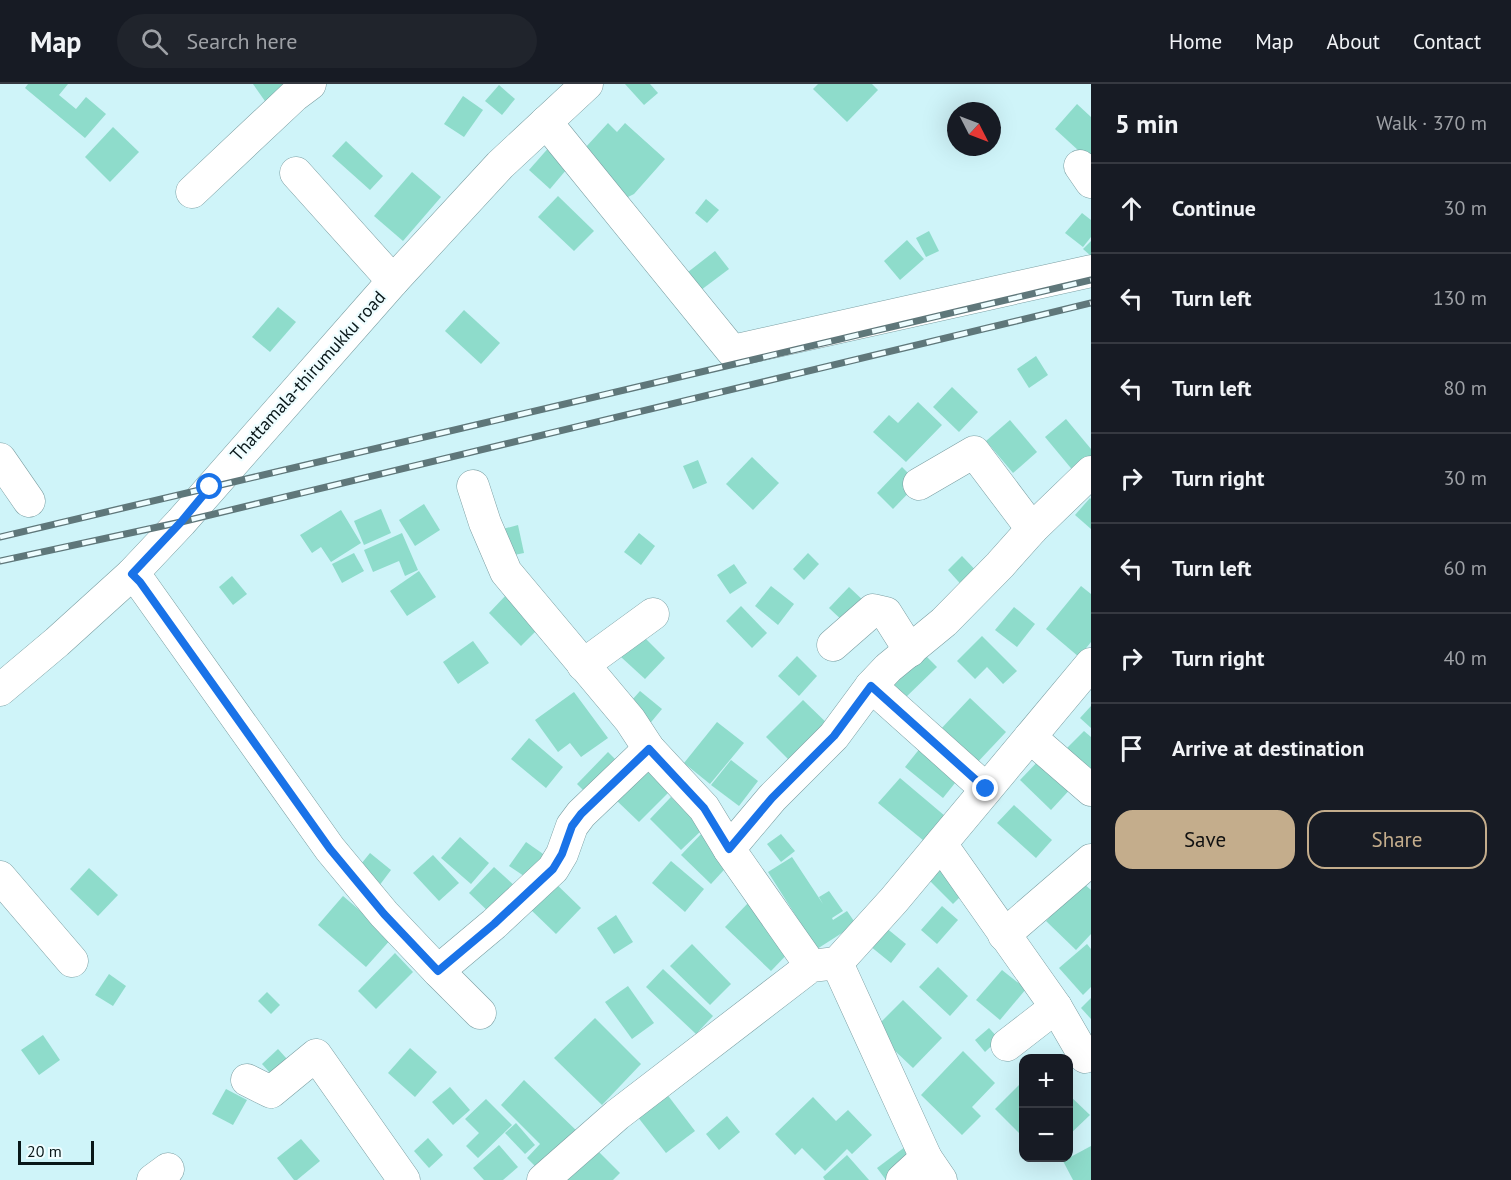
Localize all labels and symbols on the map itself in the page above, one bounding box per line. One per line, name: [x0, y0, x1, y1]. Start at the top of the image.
north arrow: [947, 102, 1001, 156]
street label: Thattamala-thirumukku road: [225, 286, 390, 466]
route start: [196, 473, 222, 499]
route end: [972, 775, 998, 801]
scale bar: [18, 1138, 94, 1166]

